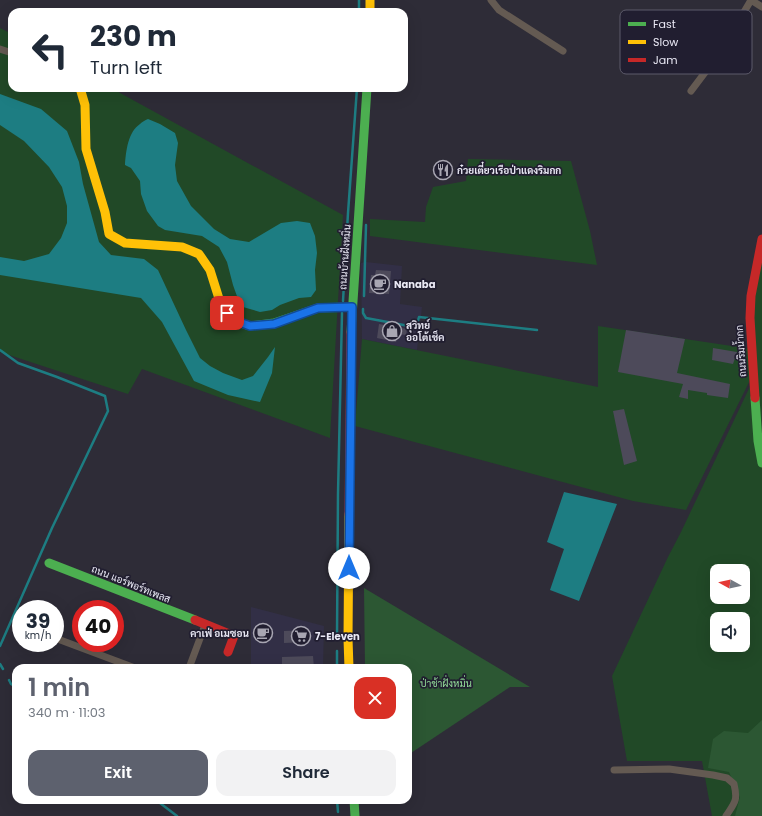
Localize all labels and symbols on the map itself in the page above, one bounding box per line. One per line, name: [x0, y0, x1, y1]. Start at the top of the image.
legend: [620, 10, 752, 74]
text: Fast: [653, 16, 676, 32]
text: Slow: [653, 34, 678, 50]
text: Jam: [653, 52, 678, 68]
restaurant icon: ก๋วยเตี๋ยวเรือป่าแดงริมกก: [432, 159, 454, 181]
place label: ก๋วยเตี๋ยวเรือป่าแดงริมกก: [457, 161, 561, 178]
street label: ถนนบ้านฝั่งหมิ่น: [335, 224, 355, 290]
cafe icon: Nanaba: [369, 273, 391, 295]
place label: Nanaba: [394, 277, 436, 292]
pin: [210, 296, 244, 330]
place label: สุวิทย์ ออโต้เช็ค: [406, 318, 444, 345]
shop icon: สุวิทย์ ออโต้เช็ค: [381, 320, 403, 342]
street label: ถนนริมน้ำกก: [730, 324, 750, 378]
position arrow: [328, 547, 370, 589]
street label: ถนน แอร์พอร์ทเพลส: [89, 561, 173, 607]
north arrow: [710, 564, 750, 604]
speed limit sign: 40: [72, 600, 124, 652]
cafe icon: คาเฟ่ อเมซอน: [252, 622, 274, 644]
supermarket icon: 7-Eleven: [290, 625, 312, 647]
place label: คาเฟ่ อเมซอน: [190, 626, 249, 641]
place label: 7-Eleven: [315, 629, 360, 644]
park label: ป่าช้าฝั่งหมิ่น: [420, 675, 472, 691]

